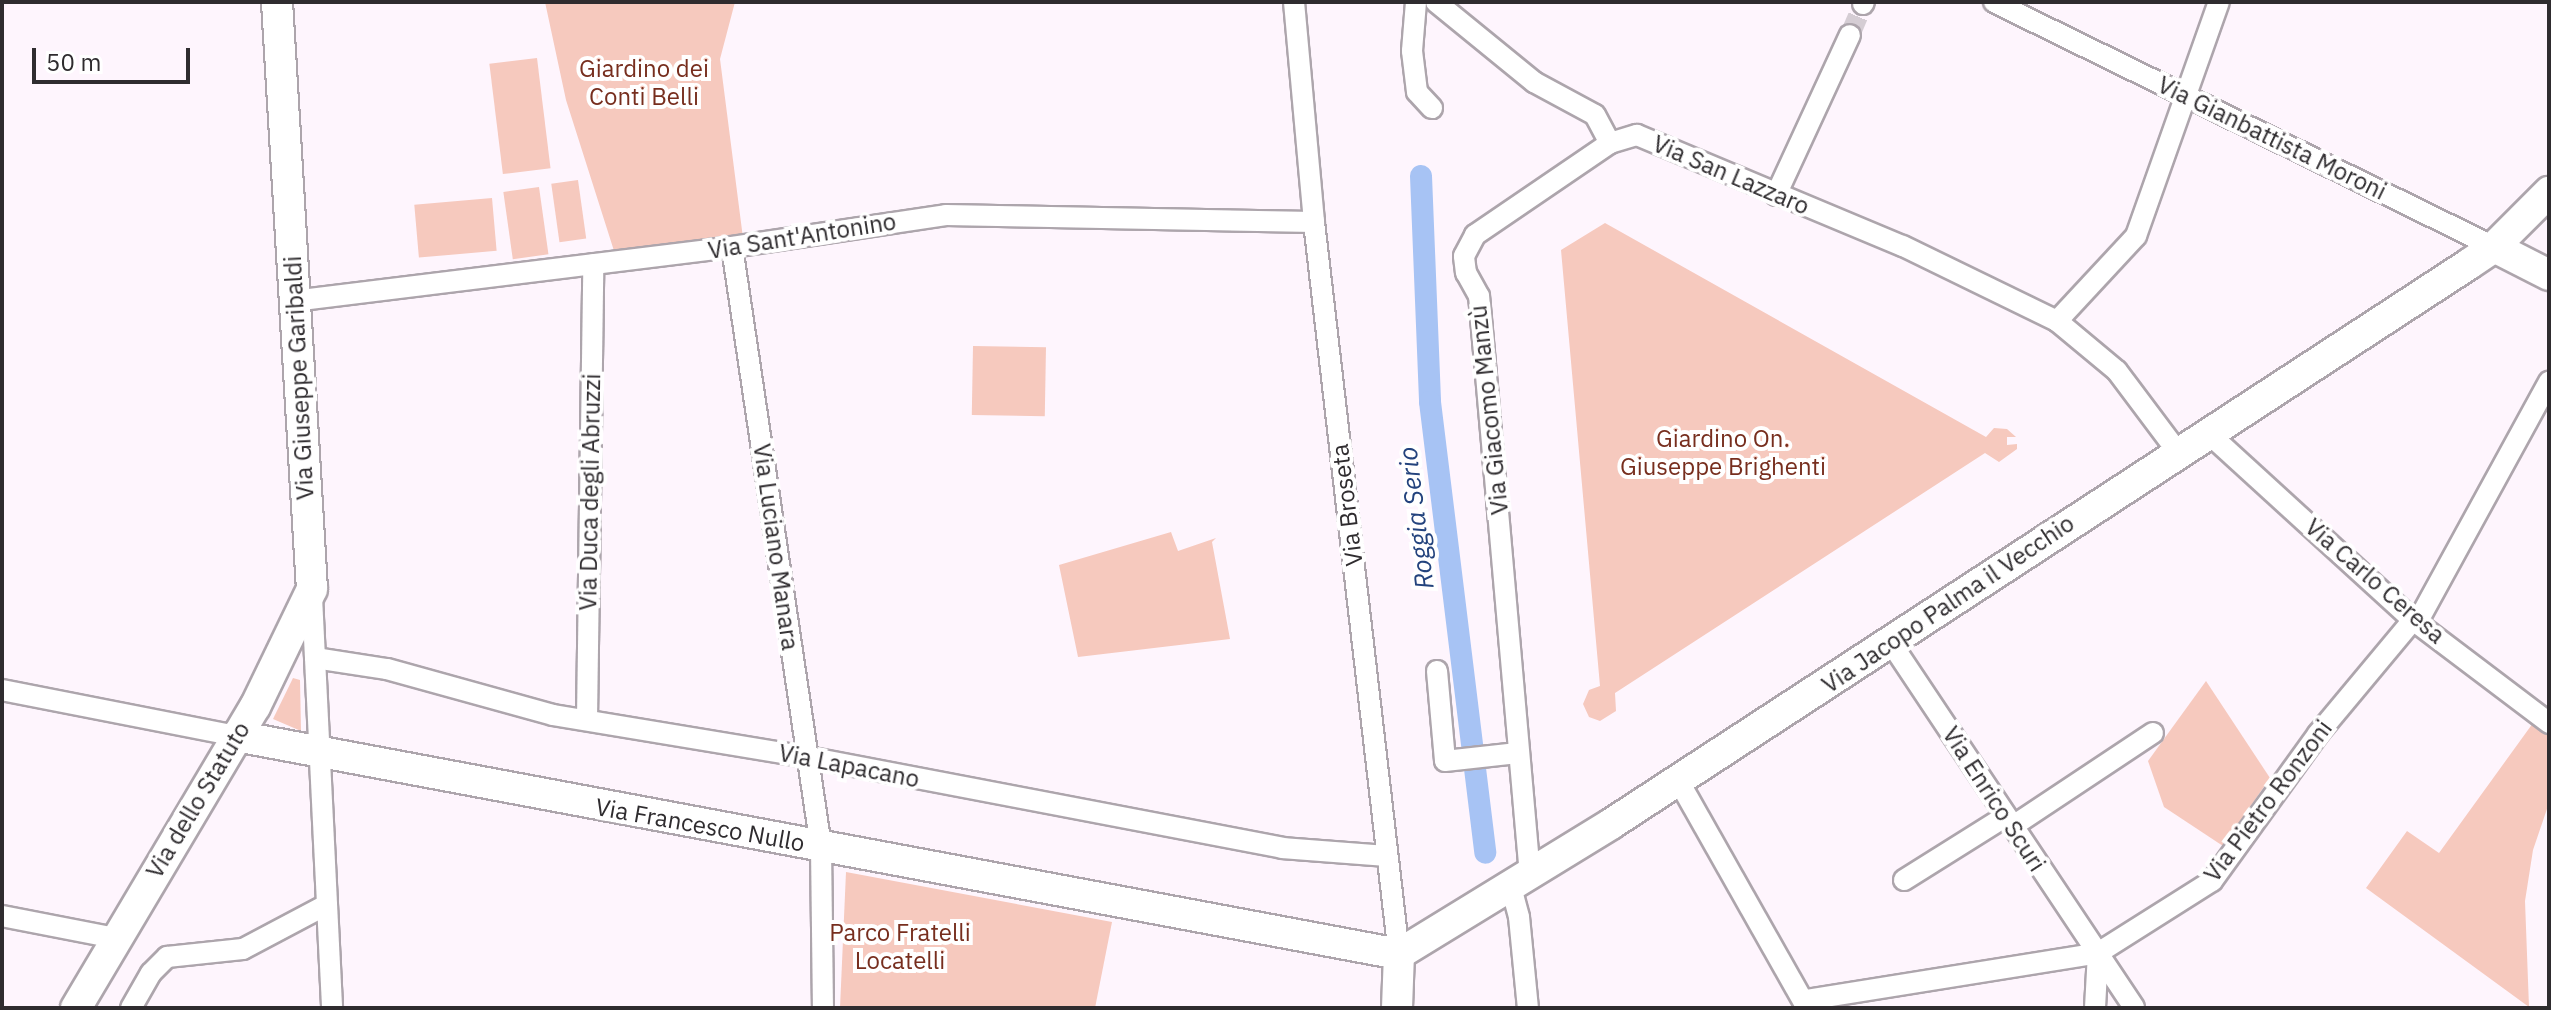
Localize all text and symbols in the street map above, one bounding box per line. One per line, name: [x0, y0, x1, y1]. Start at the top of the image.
scale bar: [36, 32, 194, 82]
text: 50 m: [46, 46, 101, 78]
park label: Giardino dei Conti Belli: [579, 55, 709, 111]
street label: Via Gianbattista Moroni: [2153, 70, 2391, 206]
street label: Via San Lazzaro: [1648, 129, 1814, 221]
street label: Via Sant'Antonino: [706, 207, 898, 265]
street label: Via Giuseppe Garibaldi: [278, 255, 320, 501]
street label: Via Giacomo Manzù: [1464, 304, 1514, 516]
street label: Via Duca degli Abruzzi: [574, 373, 606, 611]
park label: Giardino On. Giuseppe Brighenti: [1620, 425, 1826, 481]
street label: Via Luciano Manara: [747, 442, 805, 652]
street label: Via Broseta: [1325, 442, 1369, 568]
water label: Roggia Serio: [1392, 445, 1440, 591]
street label: Via Jacopo Palma il Vecchio: [1816, 509, 2080, 699]
street label: Via Carlo Ceresa: [2299, 512, 2451, 650]
street label: Via Pietro Ronzoni: [2198, 714, 2338, 888]
street label: Via dello Statuto: [140, 717, 256, 883]
street label: Via Enrico Scuri: [1936, 721, 2052, 877]
street label: Via Lapacano: [776, 738, 922, 794]
street label: Via Francesco Nullo: [593, 792, 807, 858]
park label: Parco Fratelli Locatelli: [829, 919, 971, 975]

